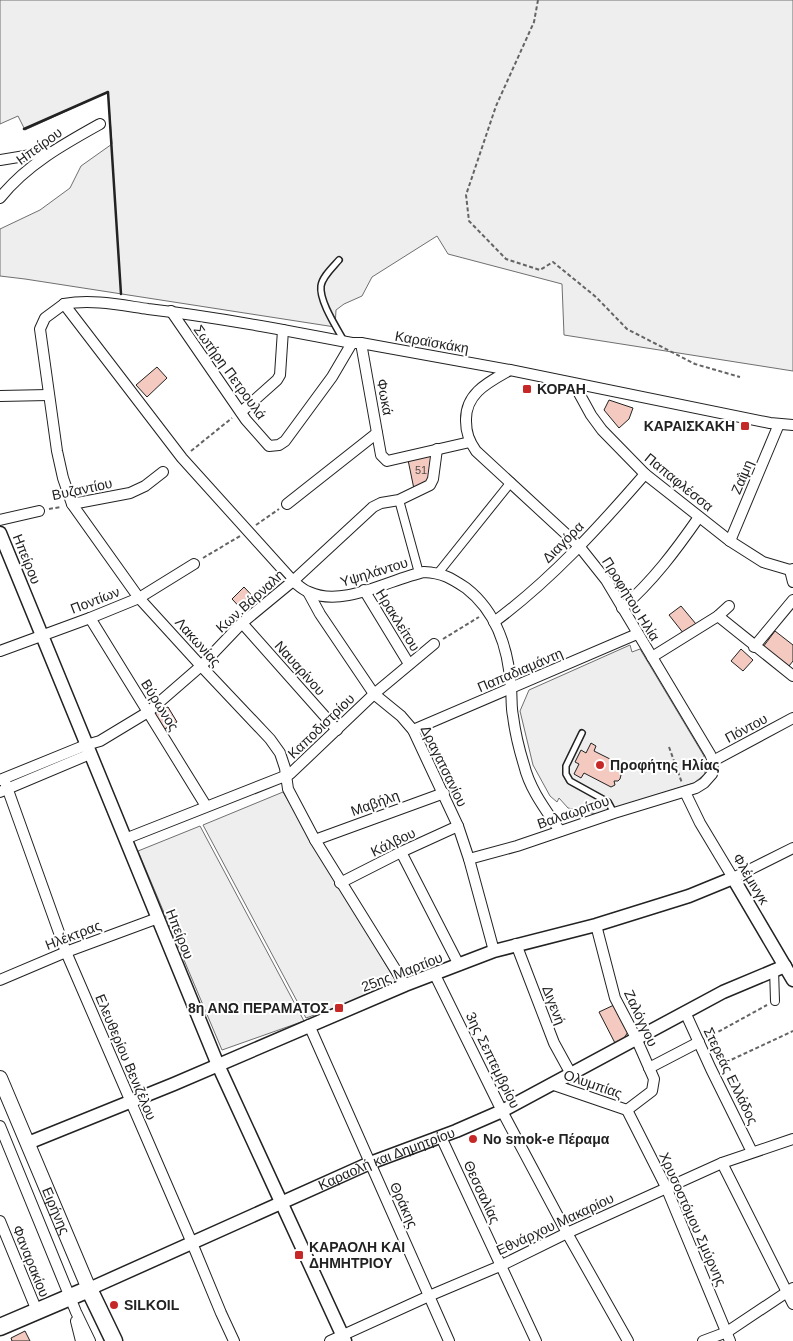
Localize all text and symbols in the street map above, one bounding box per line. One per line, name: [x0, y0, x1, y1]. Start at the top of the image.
street label: Ηπείρου: [13, 124, 65, 168]
street label: Σωτήρη Πετρουλά: [190, 322, 270, 422]
street label: Καραϊσκάκη: [394, 328, 470, 356]
street label: Φωκά: [374, 377, 396, 417]
place label: ΚΟΡΑΗ: [537, 381, 586, 397]
marker: ΚΟΡΑΗ: [521, 383, 533, 395]
place label: ΚΑΡΑΙΣΚΑΚΗ: [644, 418, 735, 434]
marker: ΚΑΡΑΙΣΚΑΚΗ: [739, 420, 751, 432]
street label: Παπαφλέσσα: [642, 450, 716, 514]
street label: Ζαΐμη: [728, 457, 756, 497]
house number: 51: [415, 464, 427, 476]
street label: Βυζαντίου: [50, 475, 114, 503]
street label: Διαγόρα: [539, 518, 587, 566]
street label: Ηπείρου: [10, 532, 44, 586]
street label: Υψηλάντου: [338, 554, 410, 590]
street label: Προφήτου Ηλία: [599, 554, 663, 644]
street label: Κων.Βάρναλη: [213, 566, 287, 636]
street label: Ποντίων: [68, 583, 122, 617]
street label: Ηρακλείτου: [373, 586, 423, 654]
street label: Λακωνίας: [172, 614, 224, 670]
street label: Ναυαρίνου: [271, 638, 329, 698]
street label: Παπαδιαμάντη: [475, 645, 565, 695]
street label: Βύρωνος: [138, 676, 182, 734]
street label: Καποδιστρίου: [284, 690, 358, 762]
street label: Πόντου: [722, 710, 770, 746]
street label: Δραγατσανίου: [417, 723, 471, 809]
place label: Προφήτης Ηλίας: [610, 757, 720, 773]
marker: Προφήτης Ηλίας: [594, 759, 606, 771]
street label: Μαβήλη: [349, 787, 401, 819]
street label: Βαλαωρίτου: [535, 792, 611, 832]
street label: Κάλβου: [368, 824, 418, 860]
street label: Φλέμινγκ: [730, 851, 773, 908]
street label: Ηπείρου: [163, 907, 197, 961]
street label: Ηλέκτρας: [43, 917, 103, 953]
street label: 25ης Μαρτίου: [359, 949, 445, 995]
street label: Διγενή: [539, 983, 569, 1027]
street label: Ζαλόγγου: [621, 987, 661, 1049]
street label: Ελευθερίου Βενιζέλου: [92, 992, 160, 1122]
place label: 8η ΑΝΩ ΠΕΡΑΜΑΤΟΣ: [188, 1000, 329, 1016]
marker: 8η ΑΝΩ ΠΕΡΑΜΑΤΟΣ: [333, 1002, 345, 1014]
street label: 3ης Σεπτεμβρίου: [463, 1009, 523, 1111]
street label: Στερεάς Ελλάδος: [701, 1025, 762, 1127]
street label: Ολυμπίας: [562, 1067, 625, 1102]
street label: Καραολή και Δημητρίου: [316, 1124, 457, 1193]
place label: No smok-e Πέραμα: [483, 1131, 610, 1147]
marker: No smok-e Πέραμα: [467, 1133, 479, 1145]
street label: Χρυσοστόμου Σμύρνης: [656, 1150, 730, 1289]
street label: Θεσσαλίας: [460, 1158, 504, 1226]
street label: Θράκης: [387, 1180, 421, 1231]
street label: Ειρήνης: [39, 1185, 73, 1237]
street label: Εθνάρχου Μακαρίου: [494, 1190, 616, 1258]
street label: Φαναρακίου: [9, 1223, 53, 1299]
place label: ΚΑΡΑΟΛΗ ΚΑΙ ΔΗΜΗΤΡΙΟΥ: [309, 1239, 405, 1271]
marker: ΚΑΡΑΟΛΗ ΚΑΙ ΔΗΜΗΤΡΙΟΥ: [293, 1249, 305, 1261]
place label: SILKOIL: [124, 1297, 180, 1313]
marker: SILKOIL: [108, 1299, 120, 1311]

